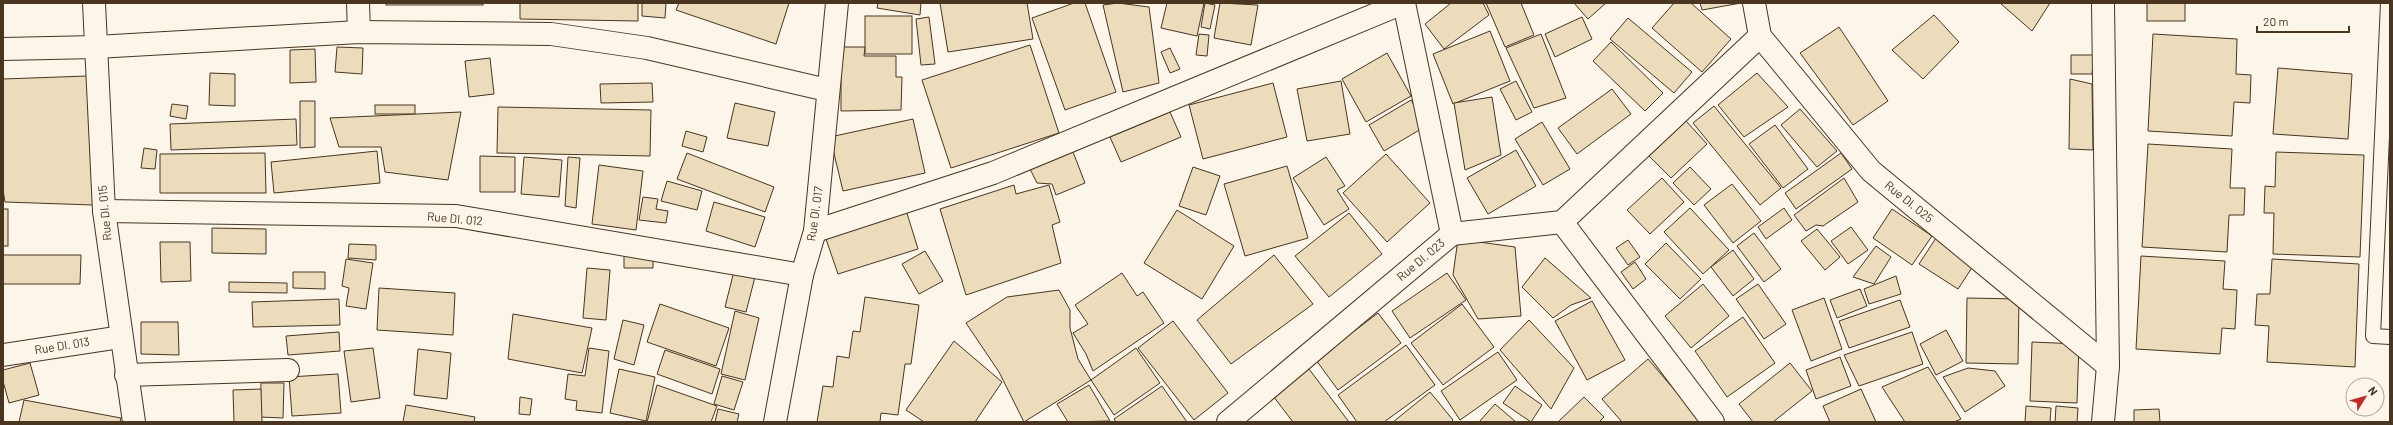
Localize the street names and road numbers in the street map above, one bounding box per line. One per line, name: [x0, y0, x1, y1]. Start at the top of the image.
street label: Rue DI. 025: [1883, 177, 1937, 225]
street label: Rue DI. 015: [95, 185, 113, 241]
street label: Rue DI. 017: [803, 185, 825, 242]
street label: Rue DI. 012: [427, 209, 484, 227]
street label: Rue DI. 023: [1394, 235, 1447, 283]
street label: Rue DI. 013: [33, 334, 90, 356]

